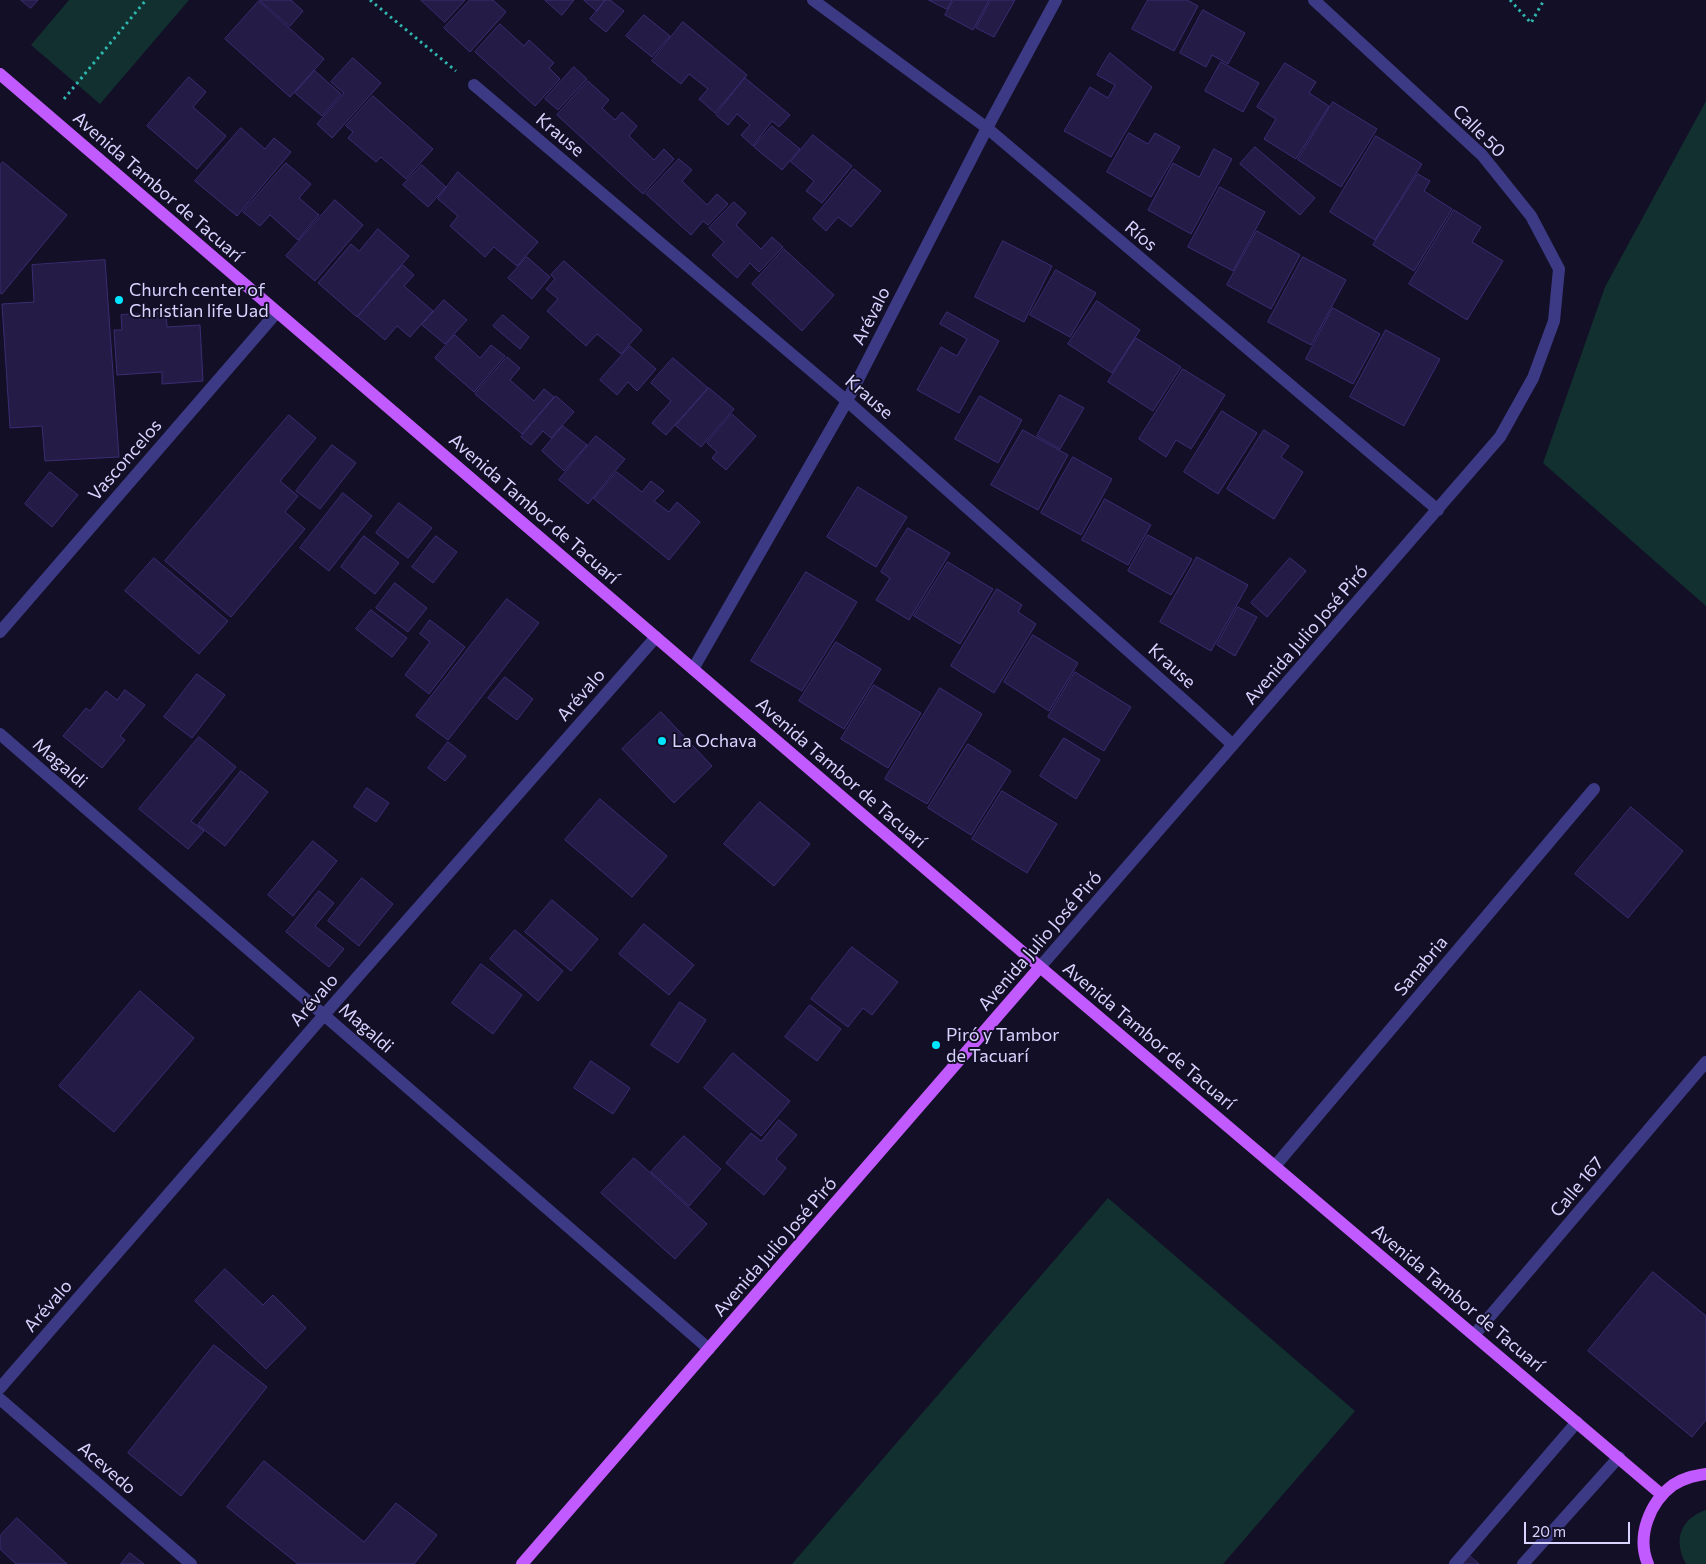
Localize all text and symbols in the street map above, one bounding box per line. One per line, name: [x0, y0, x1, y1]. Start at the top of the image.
street label: Calle 50: [1448, 100, 1510, 162]
street label: Avenida Tambor de Tacuarí: [68, 107, 248, 267]
street label: Krause: [532, 109, 588, 161]
street label: Ríos: [1120, 216, 1162, 256]
place label: Church center of Christian life Uad: [129, 279, 269, 322]
street label: Arévalo: [847, 283, 895, 349]
marker: Church center of Christian life Uad: [113, 294, 125, 306]
street label: Krause: [841, 370, 897, 424]
street label: Vasconcelos: [84, 415, 166, 505]
street label: Avenida Tambor de Tacuarí: [444, 429, 624, 589]
street label: Avenida Julio José Piró: [1240, 561, 1372, 709]
street label: Krause: [1144, 639, 1200, 693]
street label: Arévalo: [552, 664, 610, 726]
street label: Avenida Tambor de Tacuarí: [751, 693, 931, 853]
place label: La Ochava: [672, 730, 757, 752]
street label: Magaldi: [28, 733, 92, 793]
marker: La Ochava: [656, 735, 668, 747]
street label: Avenida Julio José Piró: [974, 867, 1106, 1015]
street label: Sanabria: [1390, 932, 1452, 1000]
street label: Avenida Tambor de Tacuarí: [1058, 958, 1240, 1114]
street label: Arévalo: [285, 969, 343, 1031]
street label: Magaldi: [334, 998, 398, 1058]
place label: Piró y Tambor de Tacuarí: [946, 1024, 1059, 1066]
marker: Piró y Tambor de Tacuarí: [930, 1039, 942, 1051]
street label: Calle 167: [1546, 1153, 1608, 1221]
street label: Avenida Julio José Piró: [709, 1173, 841, 1321]
street label: Avenida Tambor de Tacuarí: [1367, 1220, 1549, 1376]
street label: Arévalo: [19, 1275, 77, 1337]
street label: Acevedo: [74, 1437, 140, 1499]
scale bar: [1526, 1512, 1632, 1544]
text: 20 m: [1532, 1522, 1566, 1540]

